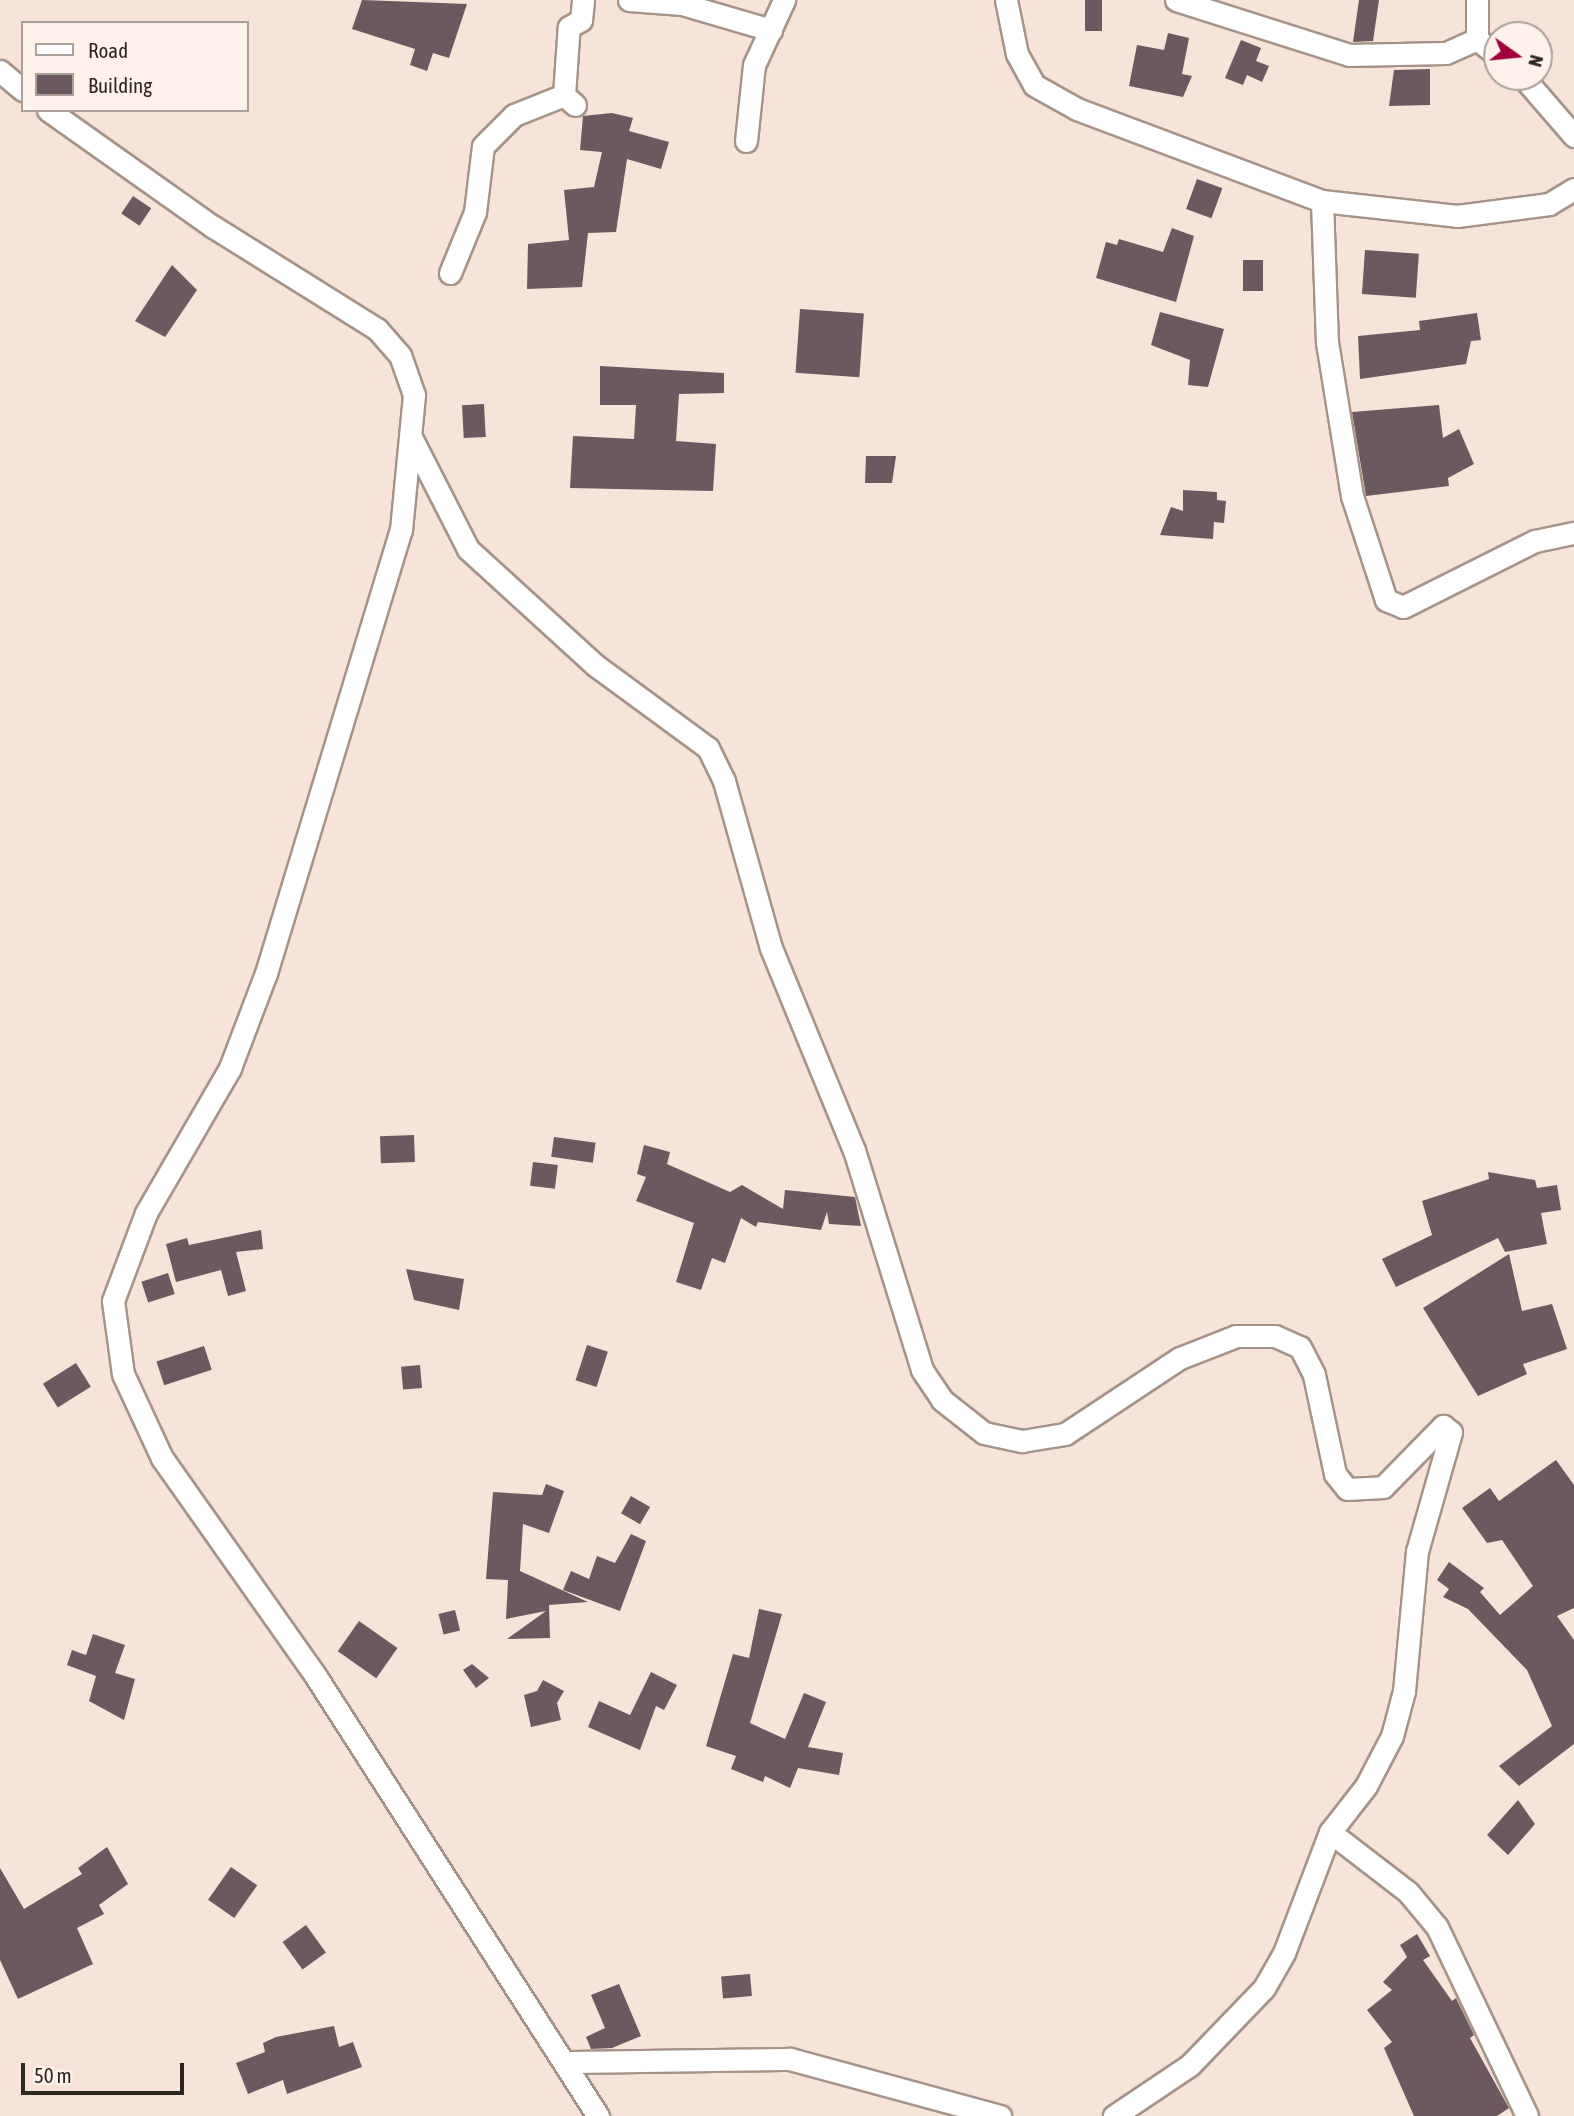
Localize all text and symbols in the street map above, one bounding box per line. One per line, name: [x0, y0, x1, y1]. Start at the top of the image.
legend: [21, 21, 248, 112]
north arrow: [1483, 21, 1553, 91]
text: Road: [88, 38, 128, 62]
text: N: [1524, 53, 1548, 69]
text: Building: [88, 73, 152, 97]
scale bar: [24, 2050, 187, 2094]
text: 50 m: [34, 2063, 72, 2087]

